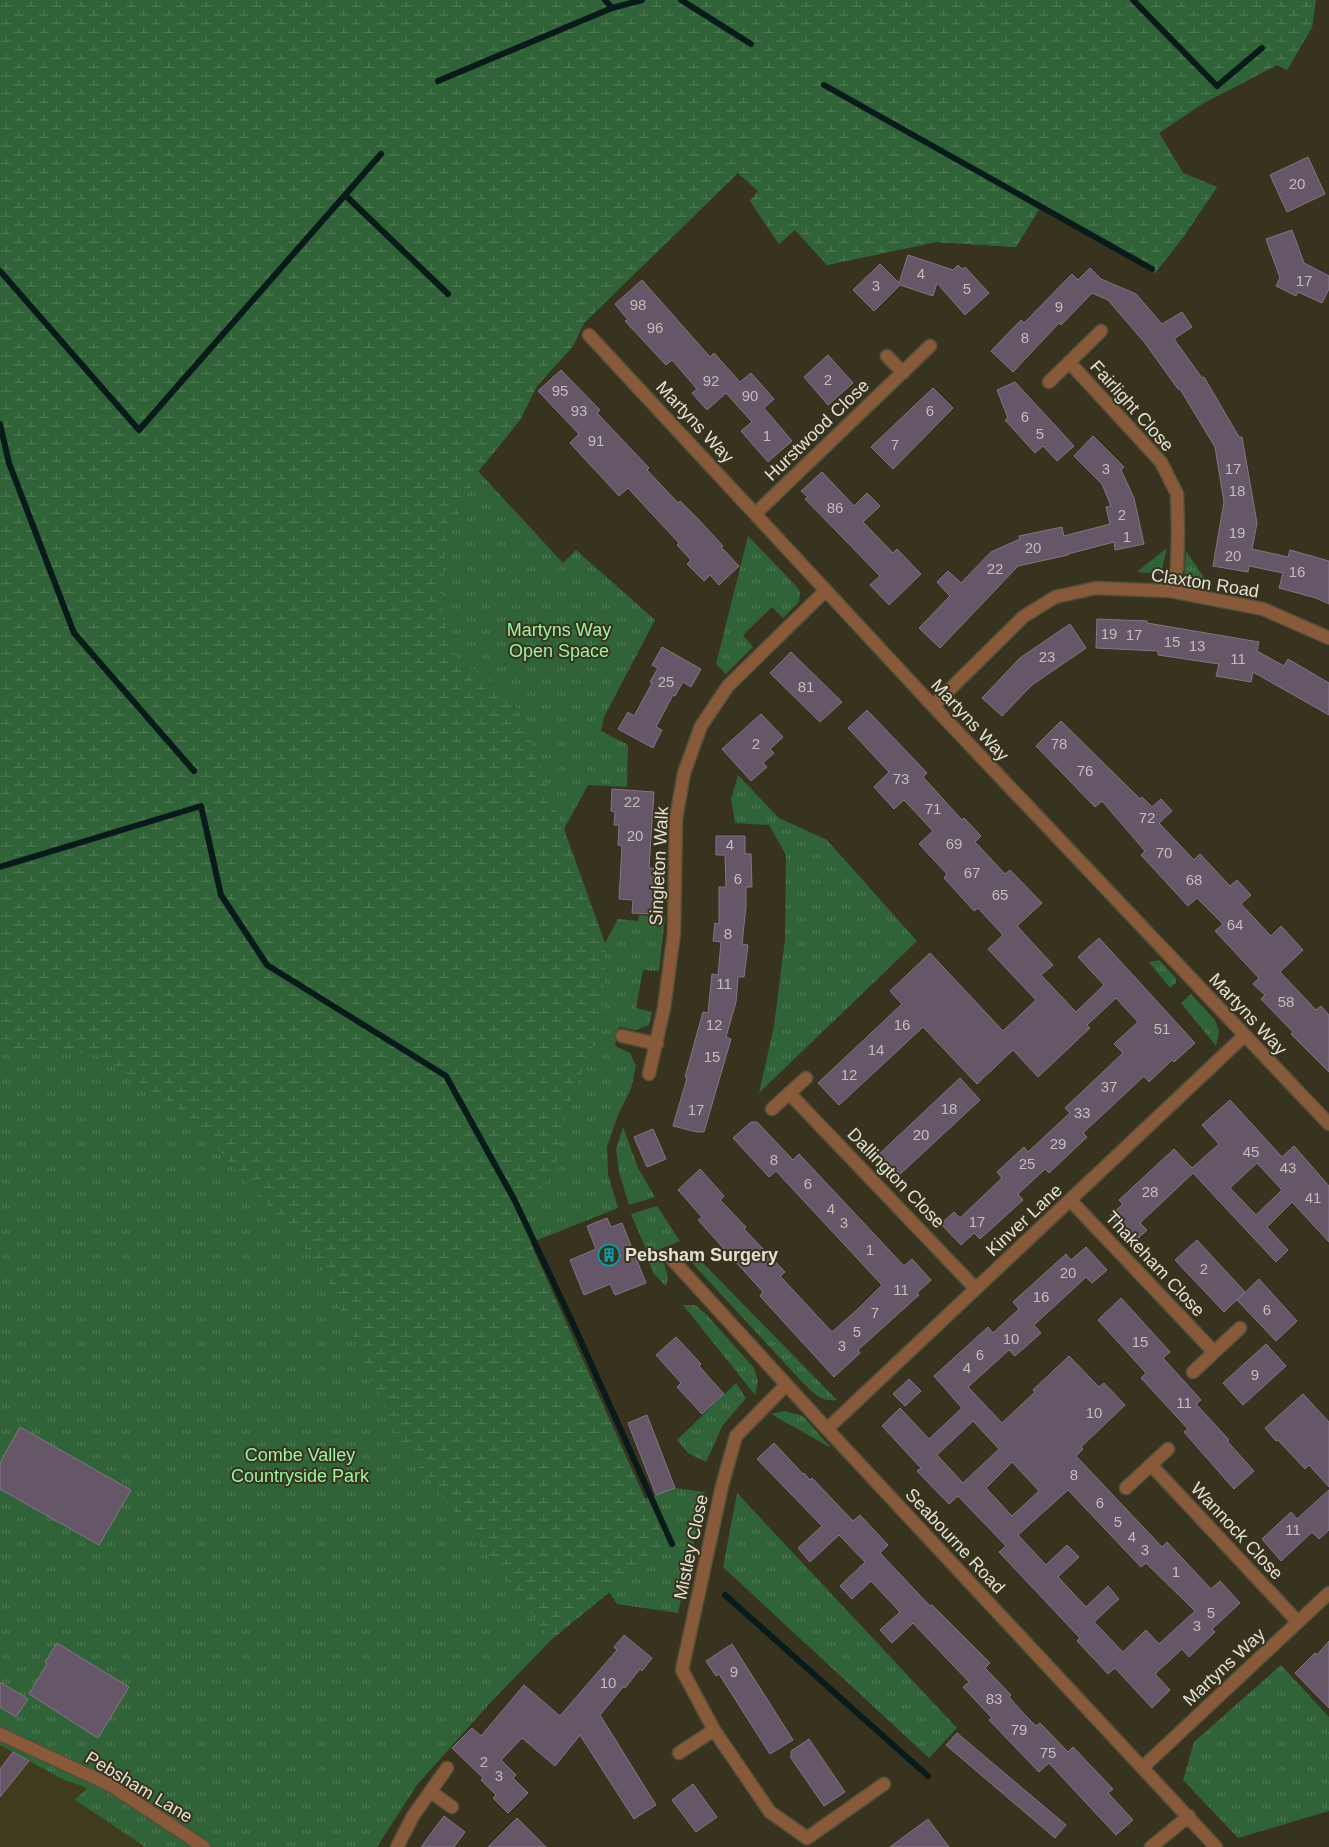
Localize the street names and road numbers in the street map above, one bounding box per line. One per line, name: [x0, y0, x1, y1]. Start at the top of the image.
street label: Fairlight Close: [1086, 357, 1178, 455]
street label: Hurstwood Close: [761, 375, 873, 485]
street label: Martyns Way: [652, 377, 738, 467]
street label: Claxton Road: [1150, 565, 1260, 601]
street label: Martyns Way: [927, 675, 1013, 765]
street label: Singleton Walk: [646, 805, 672, 926]
street label: Martyns Way: [1205, 969, 1291, 1059]
street label: Dallington Close: [843, 1124, 949, 1232]
street label: Kinver Lane: [982, 1180, 1066, 1260]
street label: Thakeham Close: [1101, 1207, 1209, 1321]
street label: Wannock Close: [1187, 1478, 1287, 1584]
street label: Seabourne Road: [901, 1484, 1009, 1598]
street label: Mistley Close: [670, 1493, 712, 1601]
street label: Martyns Way: [1179, 1624, 1269, 1710]
street label: Pebsham Lane: [82, 1747, 196, 1827]

